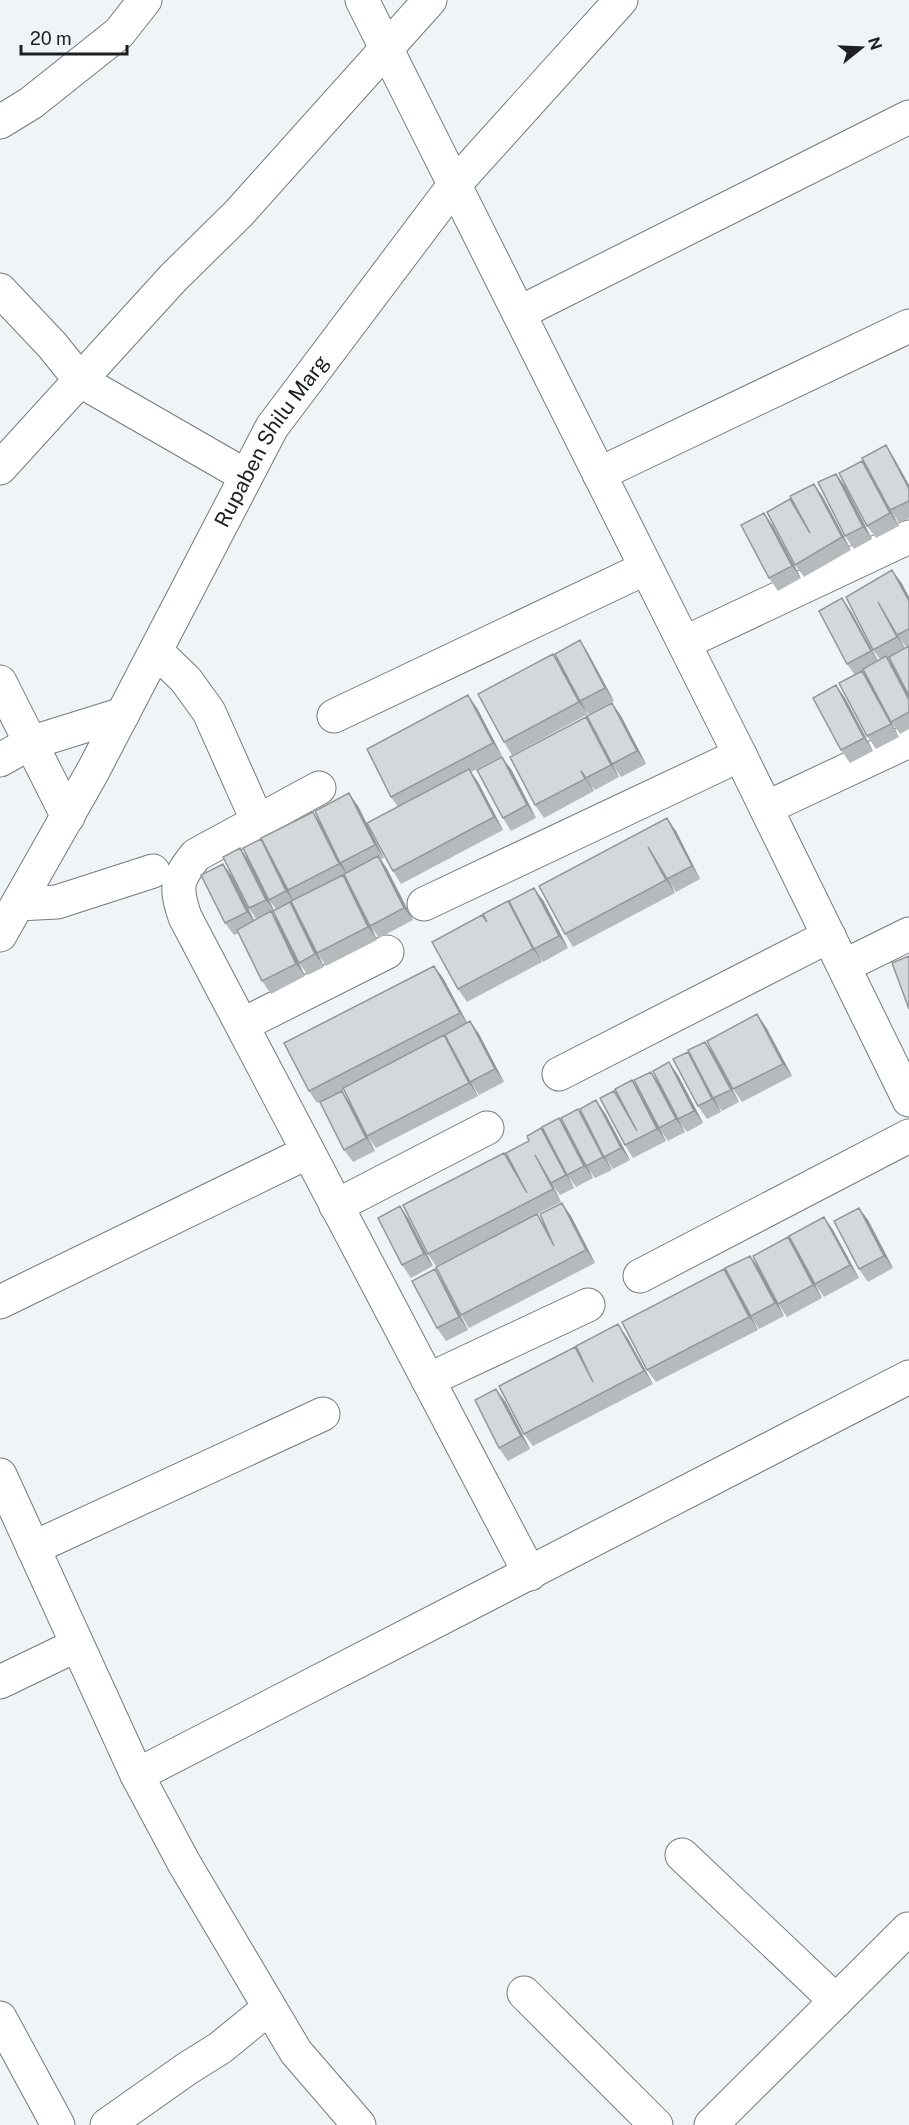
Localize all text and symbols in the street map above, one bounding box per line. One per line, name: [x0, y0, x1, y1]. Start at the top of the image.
scale bar: [21, 18, 128, 56]
north arrow: [831, 18, 891, 78]
text: 20 m: [30, 28, 72, 49]
text: N: [864, 35, 886, 52]
street label: Rupaben Shilu Marg: [209, 350, 334, 531]

